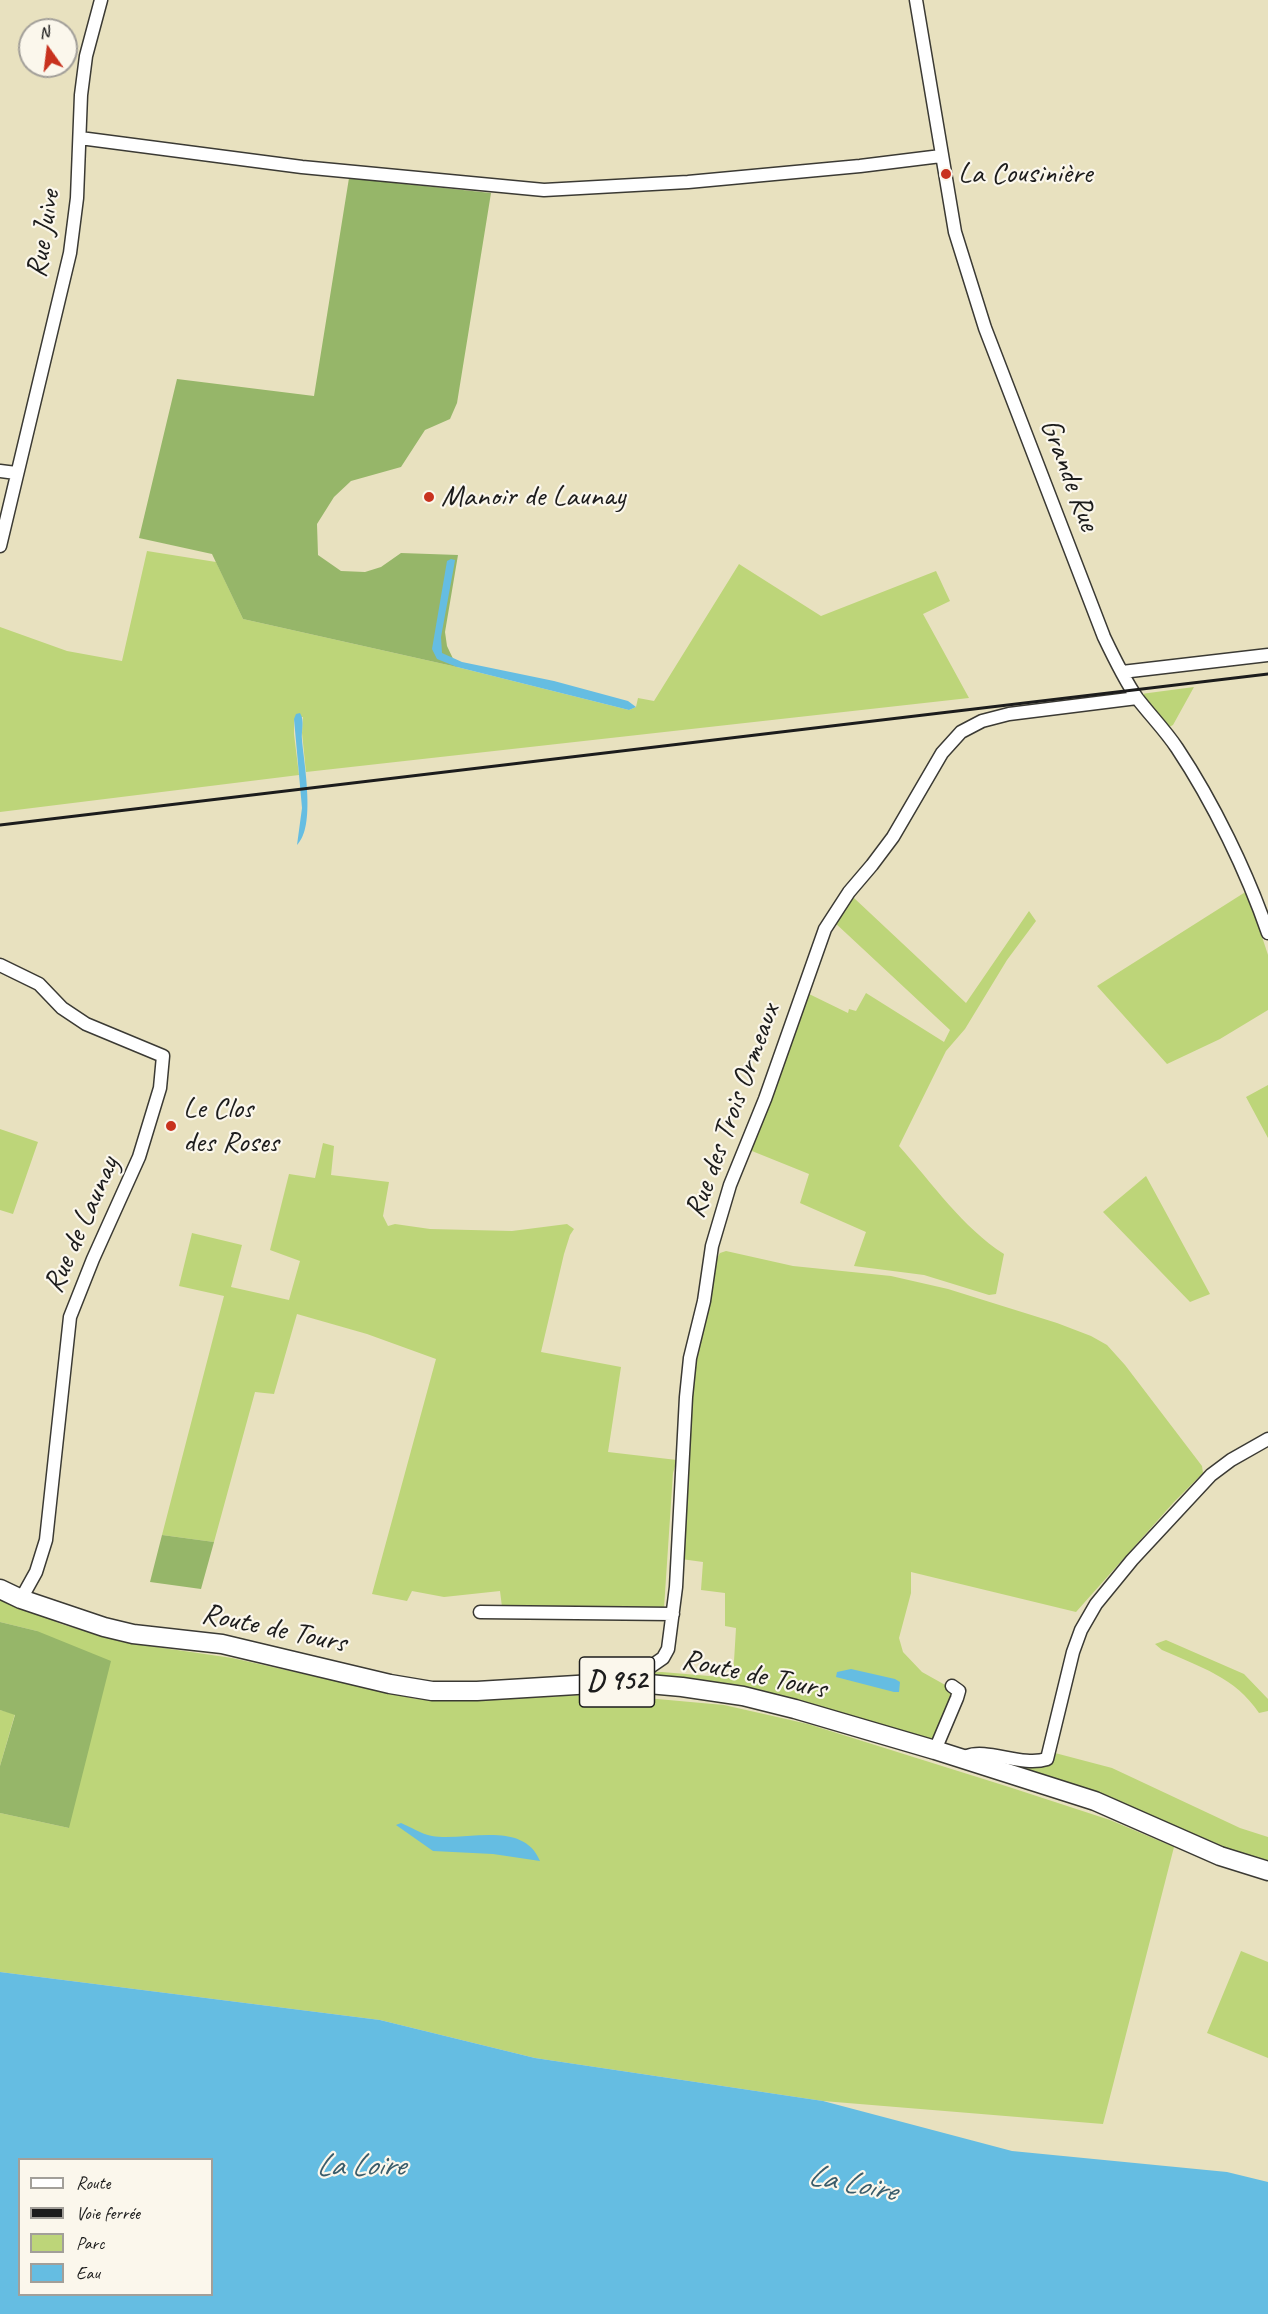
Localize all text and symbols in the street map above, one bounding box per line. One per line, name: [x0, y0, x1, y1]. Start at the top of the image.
north arrow: [18, 18, 78, 78]
text: N: [37, 22, 51, 43]
place label: La Cousinière: [958, 156, 1092, 192]
marker: La Cousinière: [939, 167, 953, 181]
street label: Rue Juive: [19, 188, 69, 280]
street label: Grande Rue: [1031, 414, 1107, 536]
place label: Manoir de Launay: [441, 479, 625, 515]
marker: Manoir de Launay: [422, 490, 436, 504]
street label: Rue des Trois Ormeaux: [678, 999, 788, 1223]
place label: Le Clos des Roses: [183, 1091, 279, 1162]
marker: Le Clos des Roses: [164, 1119, 178, 1133]
street label: Rue de Launay: [36, 1151, 128, 1299]
street label: Route de Tours: [198, 1596, 350, 1662]
street label: Route de Tours: [678, 1642, 830, 1708]
road number: D 952: [580, 1657, 654, 1707]
water label: La Loire: [316, 2148, 404, 2186]
water label: La Loire: [805, 2157, 899, 2211]
legend: [18, 2158, 213, 2296]
text: Route: [76, 2172, 110, 2194]
text: Voie ferrée: [76, 2202, 140, 2224]
text: Parc: [76, 2232, 104, 2254]
text: Eau: [76, 2262, 100, 2284]

